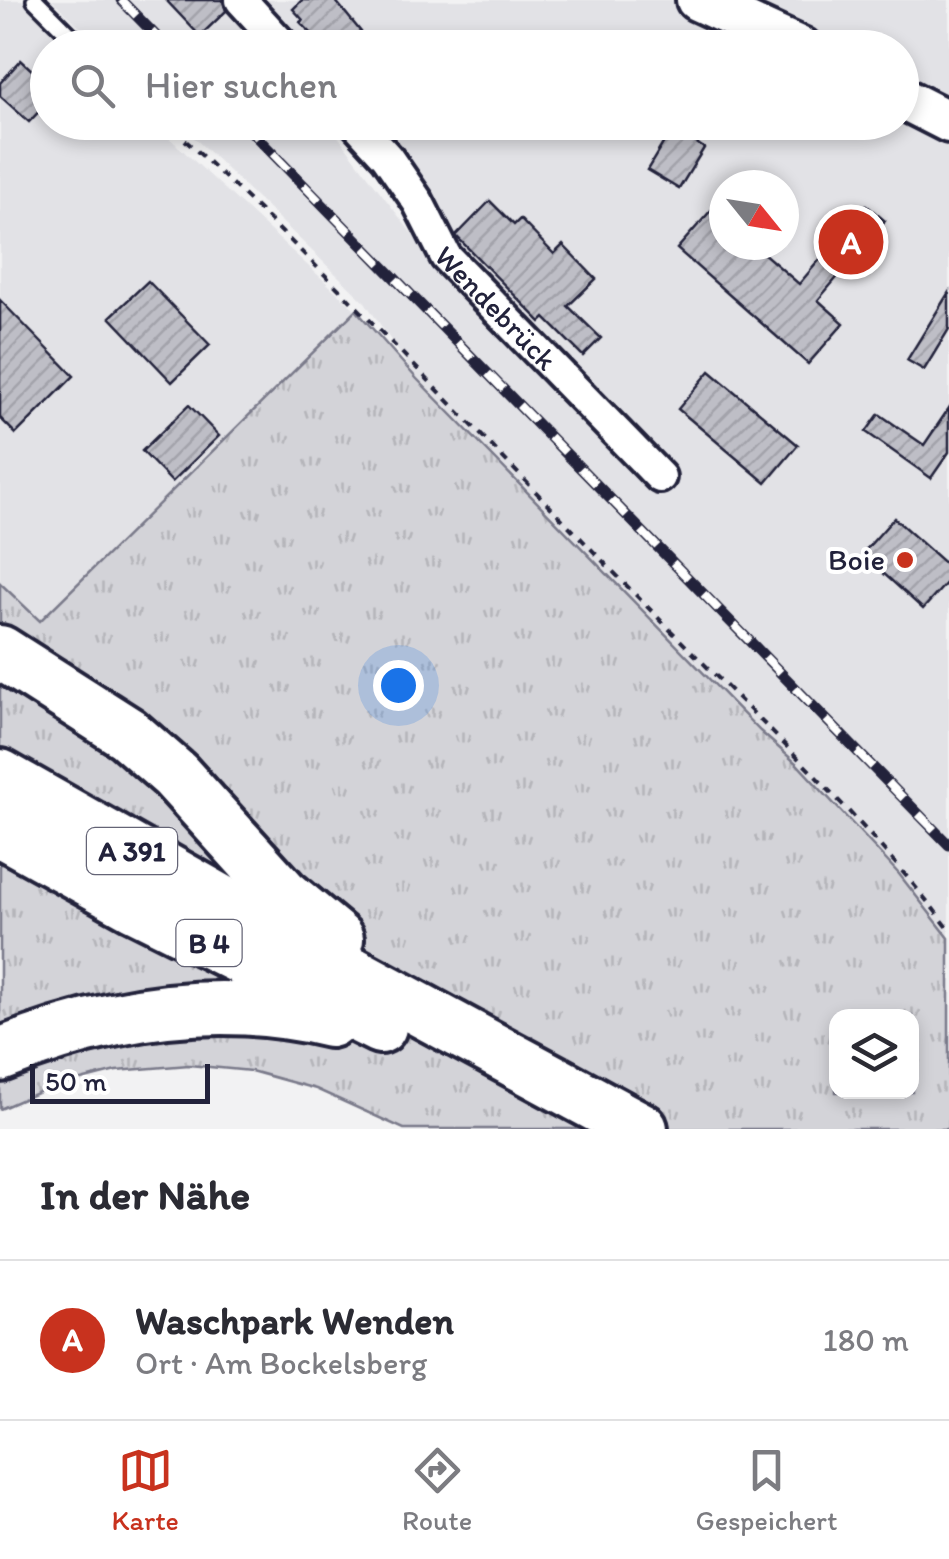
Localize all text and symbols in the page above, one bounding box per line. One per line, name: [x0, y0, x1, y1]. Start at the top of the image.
search box: [30, 30, 919, 140]
icon: search: [65, 58, 120, 113]
text: Hier suchen: [145, 62, 337, 108]
north arrow: [709, 170, 799, 260]
pin: A: [818, 204, 884, 280]
street label: Wendebrück: [427, 238, 565, 378]
place label: Boie: [828, 541, 885, 578]
marker: Boie: [894, 549, 916, 571]
your location: [373, 660, 424, 711]
road number: A 391: [87, 828, 177, 874]
road number: B 4: [176, 920, 242, 966]
map controls: [829, 1009, 919, 1099]
button: layers: [829, 1009, 919, 1099]
scale bar: [30, 1059, 210, 1104]
text: 50 m: [45, 1064, 107, 1098]
text: In der Nähe: [40, 1169, 250, 1220]
text: Waschpark Wenden: [135, 1298, 454, 1344]
text: A: [62, 1321, 83, 1359]
text: 180 m: [823, 1321, 909, 1359]
text: Ort · Am Bockelsberg: [135, 1344, 427, 1382]
tab: Karte: [112, 1443, 179, 1537]
tab: Route: [402, 1443, 472, 1537]
tab: Gespeichert: [695, 1443, 837, 1537]

